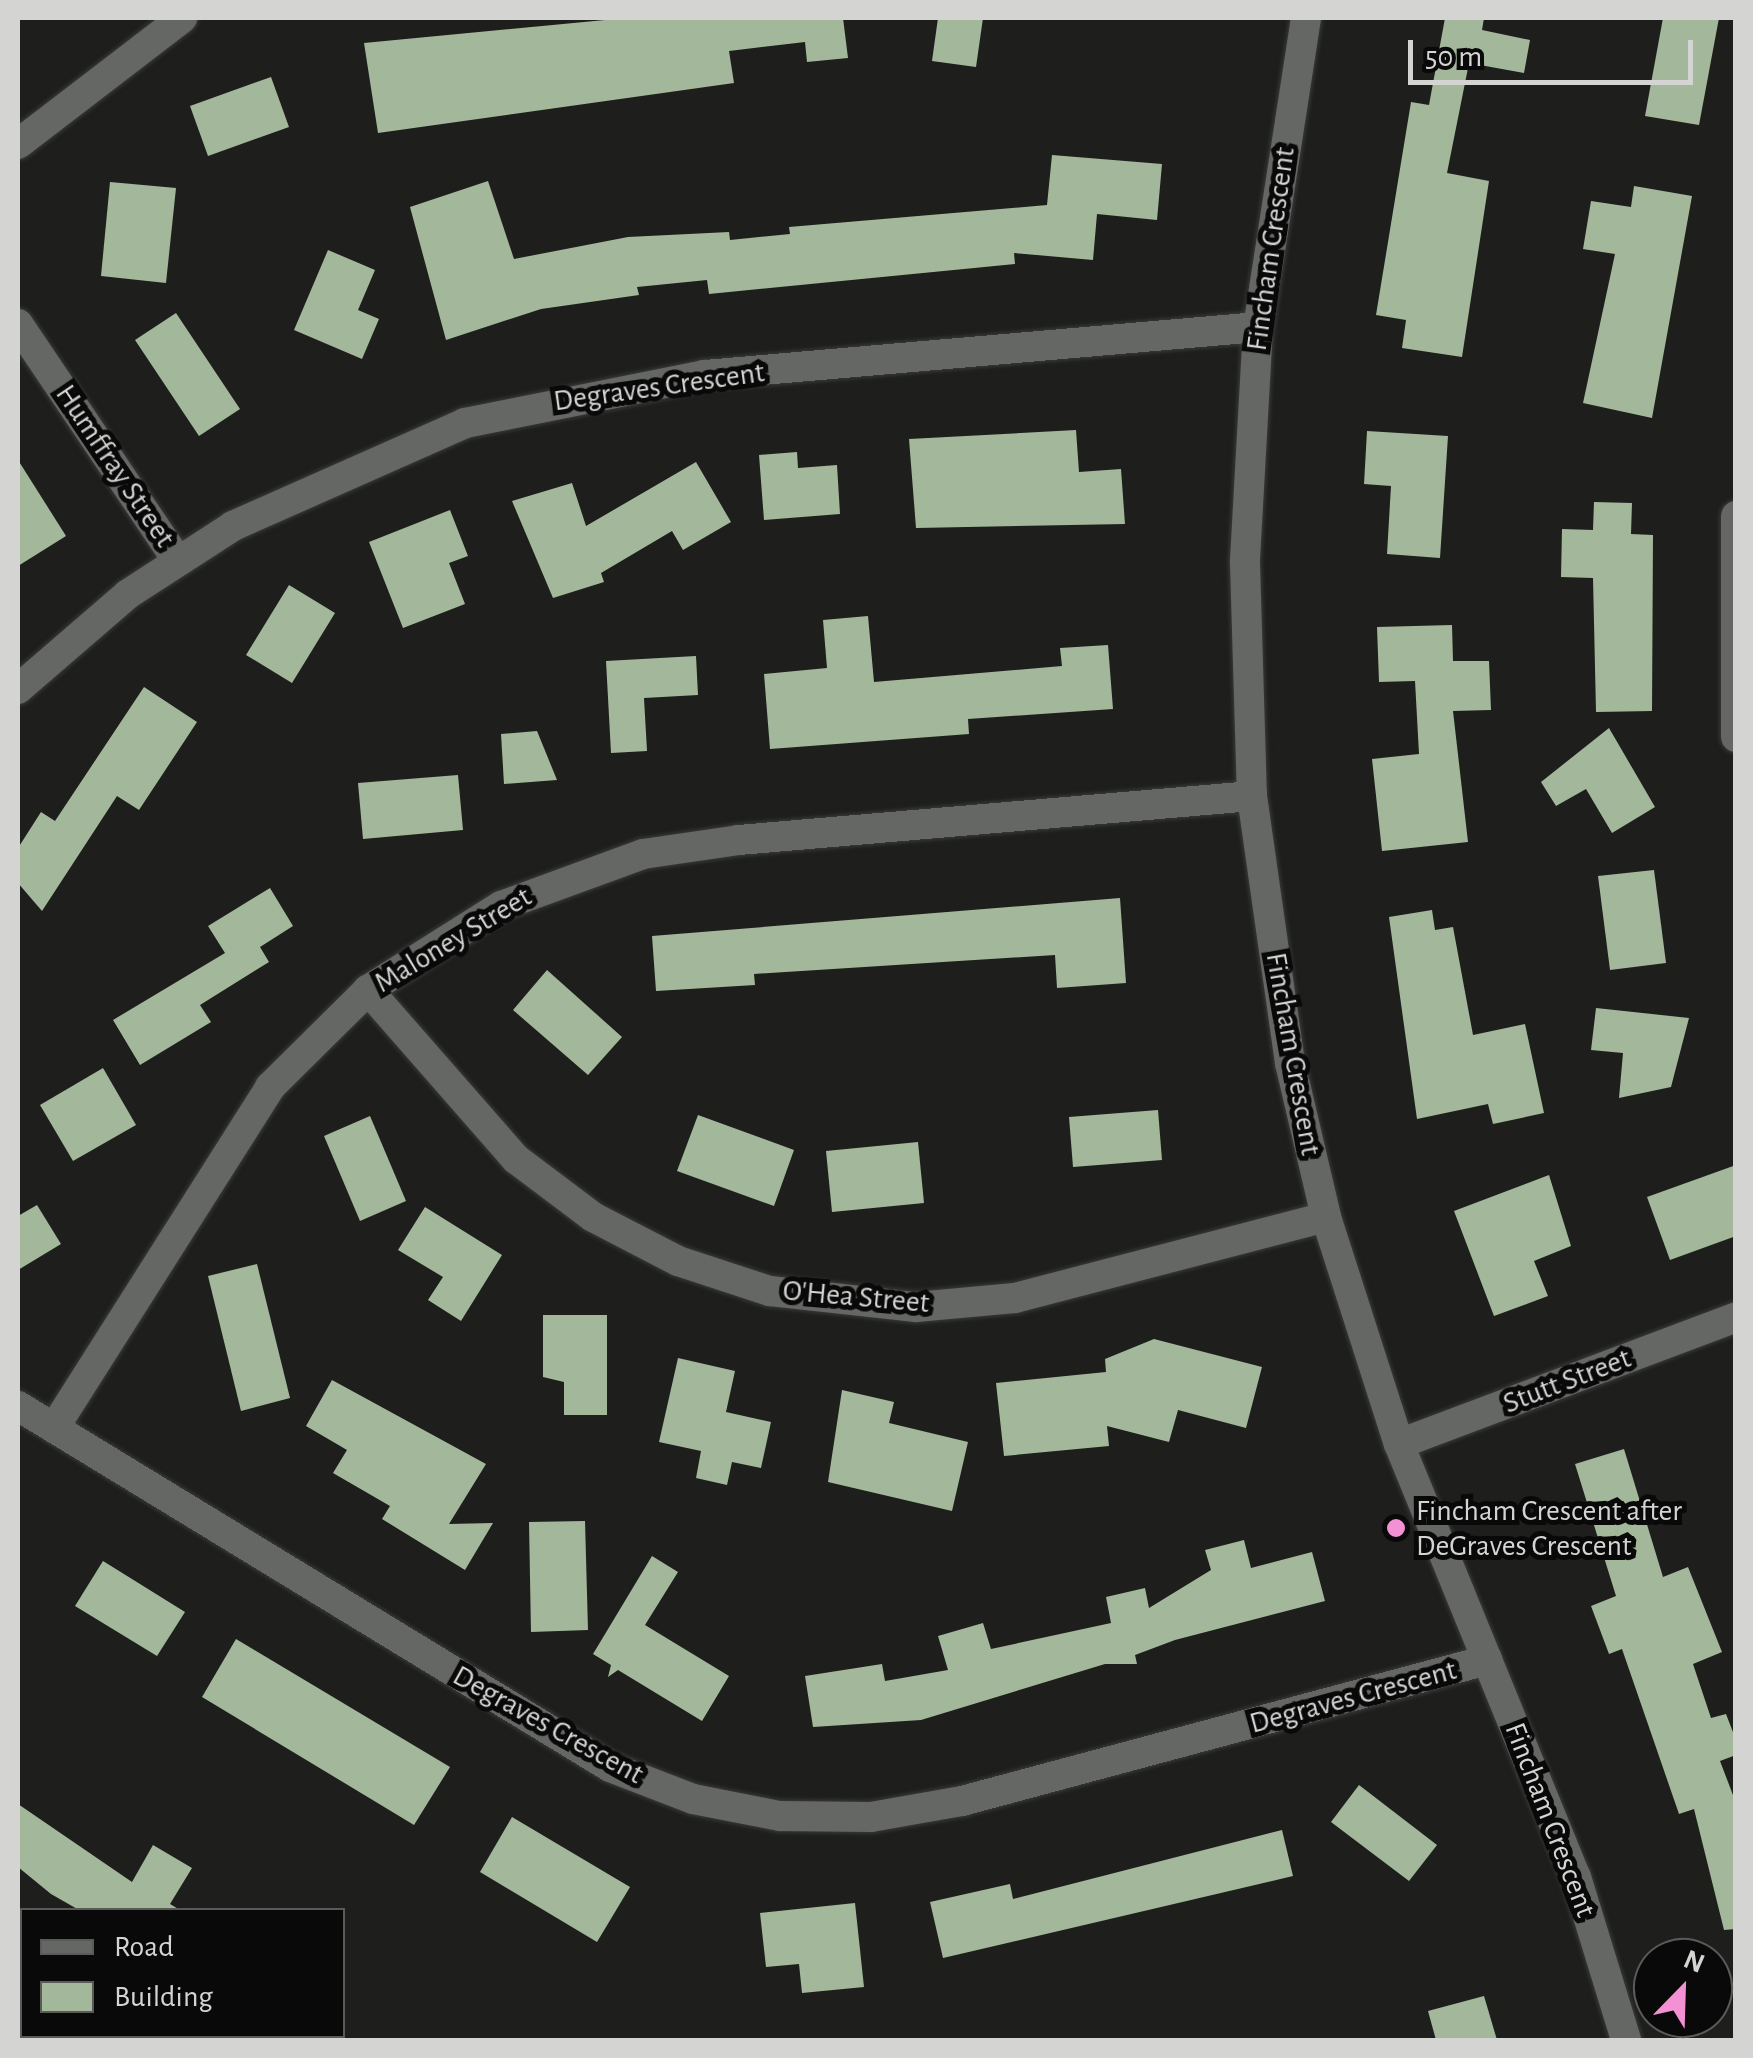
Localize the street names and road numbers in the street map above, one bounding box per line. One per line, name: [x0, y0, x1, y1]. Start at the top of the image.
street label: Fincham Crescent: [1239, 145, 1303, 353]
street label: Degraves Crescent: [551, 354, 767, 420]
street label: Humffray Street: [47, 378, 183, 554]
street label: Maloney Street: [368, 879, 538, 1001]
street label: Fincham Crescent: [1257, 950, 1329, 1158]
street label: O'Hea Street: [781, 1273, 931, 1321]
street label: Stutt Street: [1498, 1340, 1636, 1422]
street label: Degraves Crescent: [1246, 1652, 1460, 1742]
street label: Degraves Crescent: [446, 1658, 650, 1792]
street label: Fincham Crescent: [1496, 1718, 1604, 1922]

